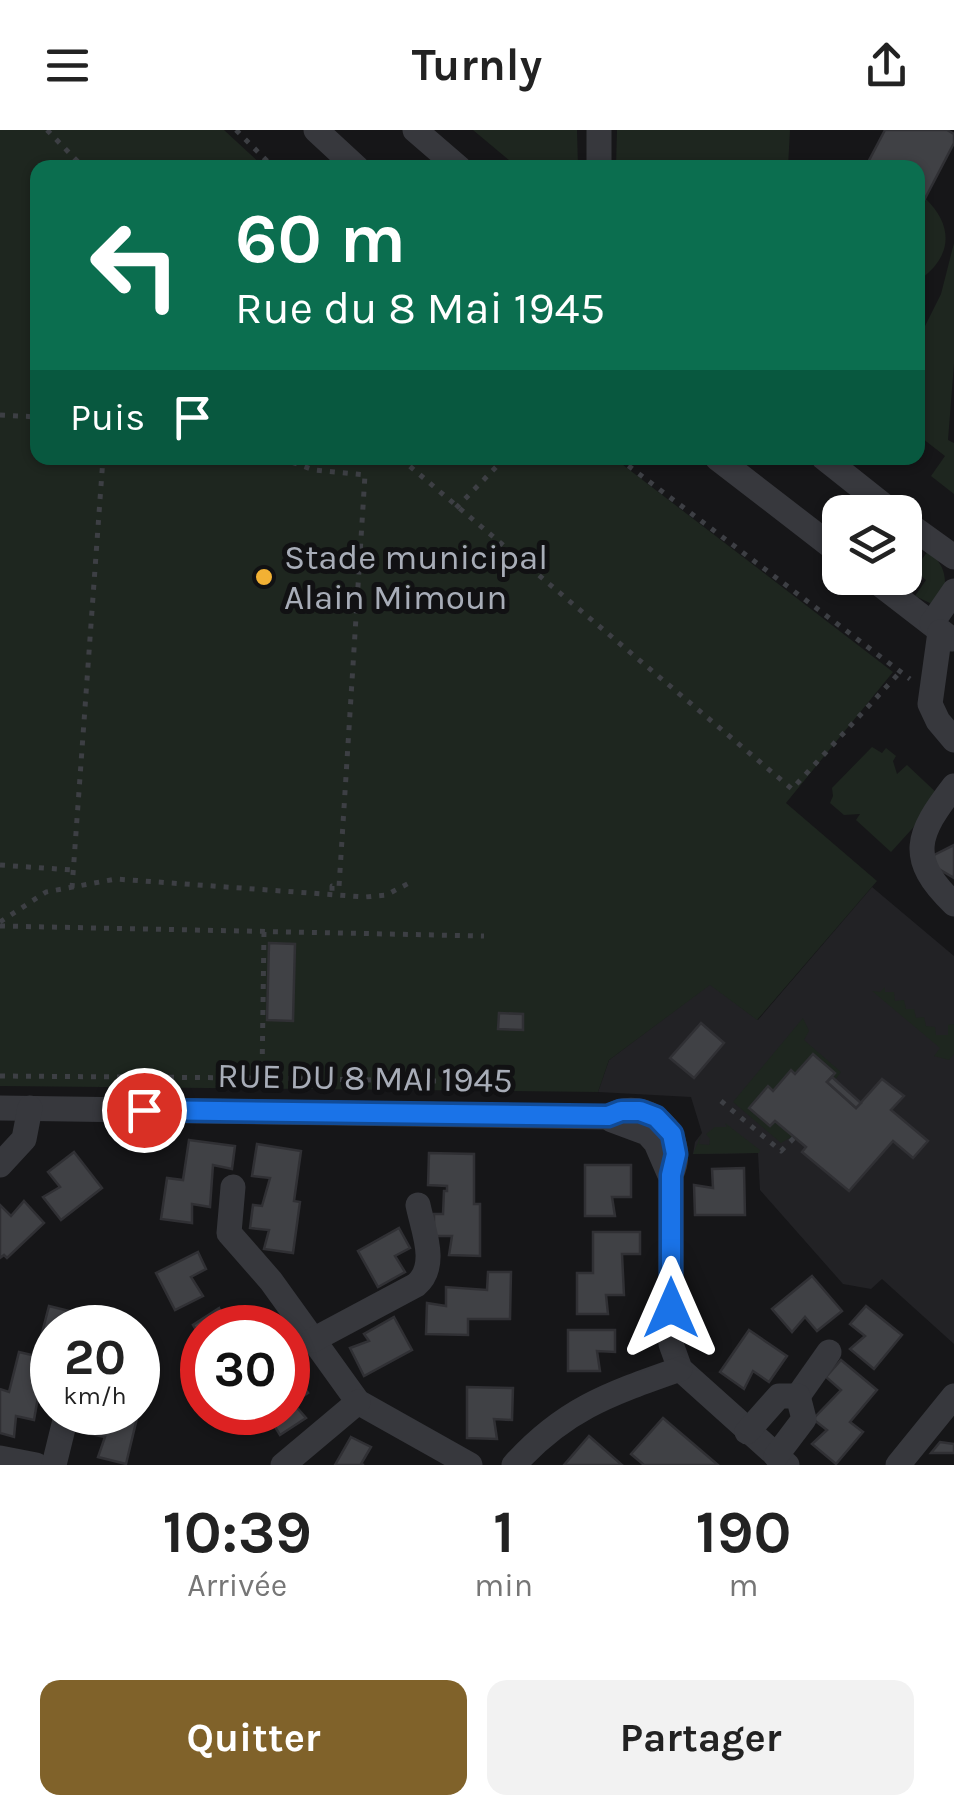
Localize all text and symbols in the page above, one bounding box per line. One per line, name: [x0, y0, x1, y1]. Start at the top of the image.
icon: menu: [40, 38, 95, 93]
icon: share: [859, 38, 914, 93]
text: Turnly: [412, 39, 542, 91]
text: 60 m: [235, 198, 406, 280]
icon: left: [70, 200, 200, 330]
text: Rue du 8 Mai 1945: [235, 282, 605, 334]
icon: arrive: [165, 390, 220, 445]
text: Puis: [70, 395, 145, 440]
map controls: [822, 495, 922, 595]
button: layers: [822, 495, 922, 595]
place label: Stade municipal Alain Mimoun: [284, 537, 548, 618]
marker: Stade municipal Alain Mimoun: [253, 566, 275, 588]
street label: RUE DU 8 MAI 1945: [217, 1055, 513, 1101]
pin: [102, 1068, 187, 1153]
icon: arrive: [117, 1083, 172, 1138]
position arrow: [619, 1256, 723, 1360]
speed limit sign: 30: [180, 1305, 310, 1435]
text: 20: [64, 1328, 126, 1387]
text: km/h: [63, 1381, 127, 1410]
text: 10:39: [162, 1497, 312, 1567]
text: 1: [493, 1497, 514, 1567]
text: 190: [696, 1497, 792, 1567]
text: Arrivée: [187, 1567, 287, 1604]
text: min: [474, 1567, 533, 1604]
text: m: [729, 1567, 759, 1604]
button: Quitter: [40, 1680, 467, 1795]
button: Partager: [487, 1680, 914, 1795]

